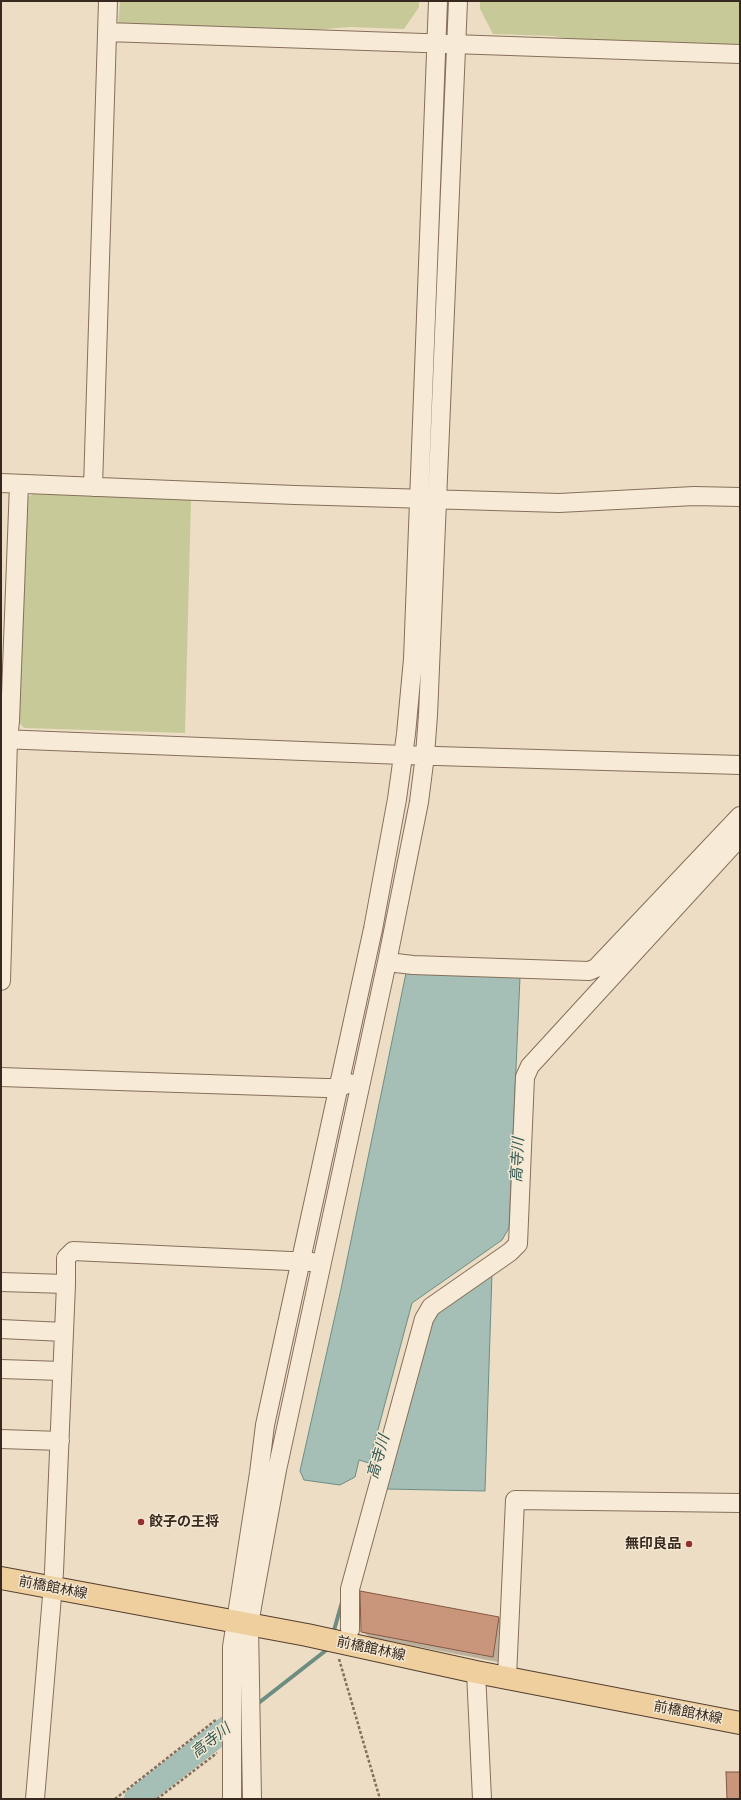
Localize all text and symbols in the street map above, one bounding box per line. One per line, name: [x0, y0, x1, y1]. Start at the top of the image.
water label: 高寺川: [508, 1137, 528, 1183]
water label: 高寺川: [364, 1433, 394, 1481]
place label: 餃子の王将: [149, 1514, 219, 1530]
marker: 餃子の王将: [136, 1517, 146, 1527]
place label: 無印良品: [625, 1536, 681, 1552]
marker: 無印良品: [684, 1539, 694, 1549]
street label: 前橋館林線: [17, 1573, 89, 1603]
street label: 前橋館林線: [335, 1634, 407, 1664]
street label: 前橋館林線: [652, 1698, 724, 1728]
water label: 高寺川: [188, 1720, 234, 1762]

